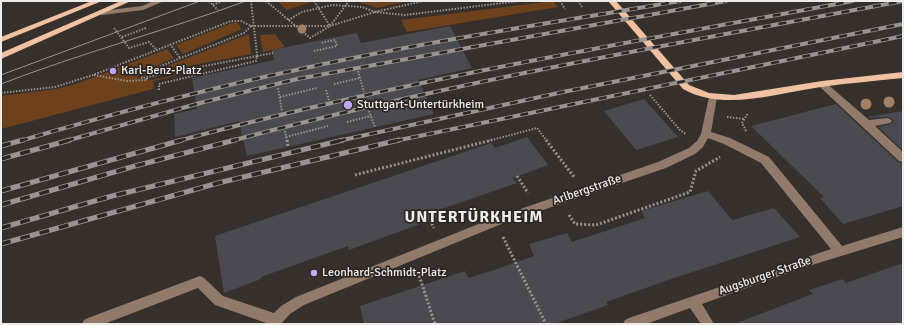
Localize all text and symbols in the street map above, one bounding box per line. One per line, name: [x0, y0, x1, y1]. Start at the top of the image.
place label: Karl-Benz-Platz: [121, 64, 201, 78]
marker: Karl-Benz-Platz: [108, 66, 118, 76]
place label: Stuttgart-Untertürkheim: [357, 98, 484, 112]
marker: Stuttgart-Untertürkheim: [342, 99, 354, 111]
street label: Arlbergstraße: [551, 172, 623, 208]
district label: UNTERTÜRKHEIM: [404, 208, 544, 228]
street label: Augsburger Straße: [717, 253, 813, 299]
place label: Leonhard-Schmidt-Platz: [322, 266, 447, 280]
marker: Leonhard-Schmidt-Platz: [309, 268, 319, 278]

